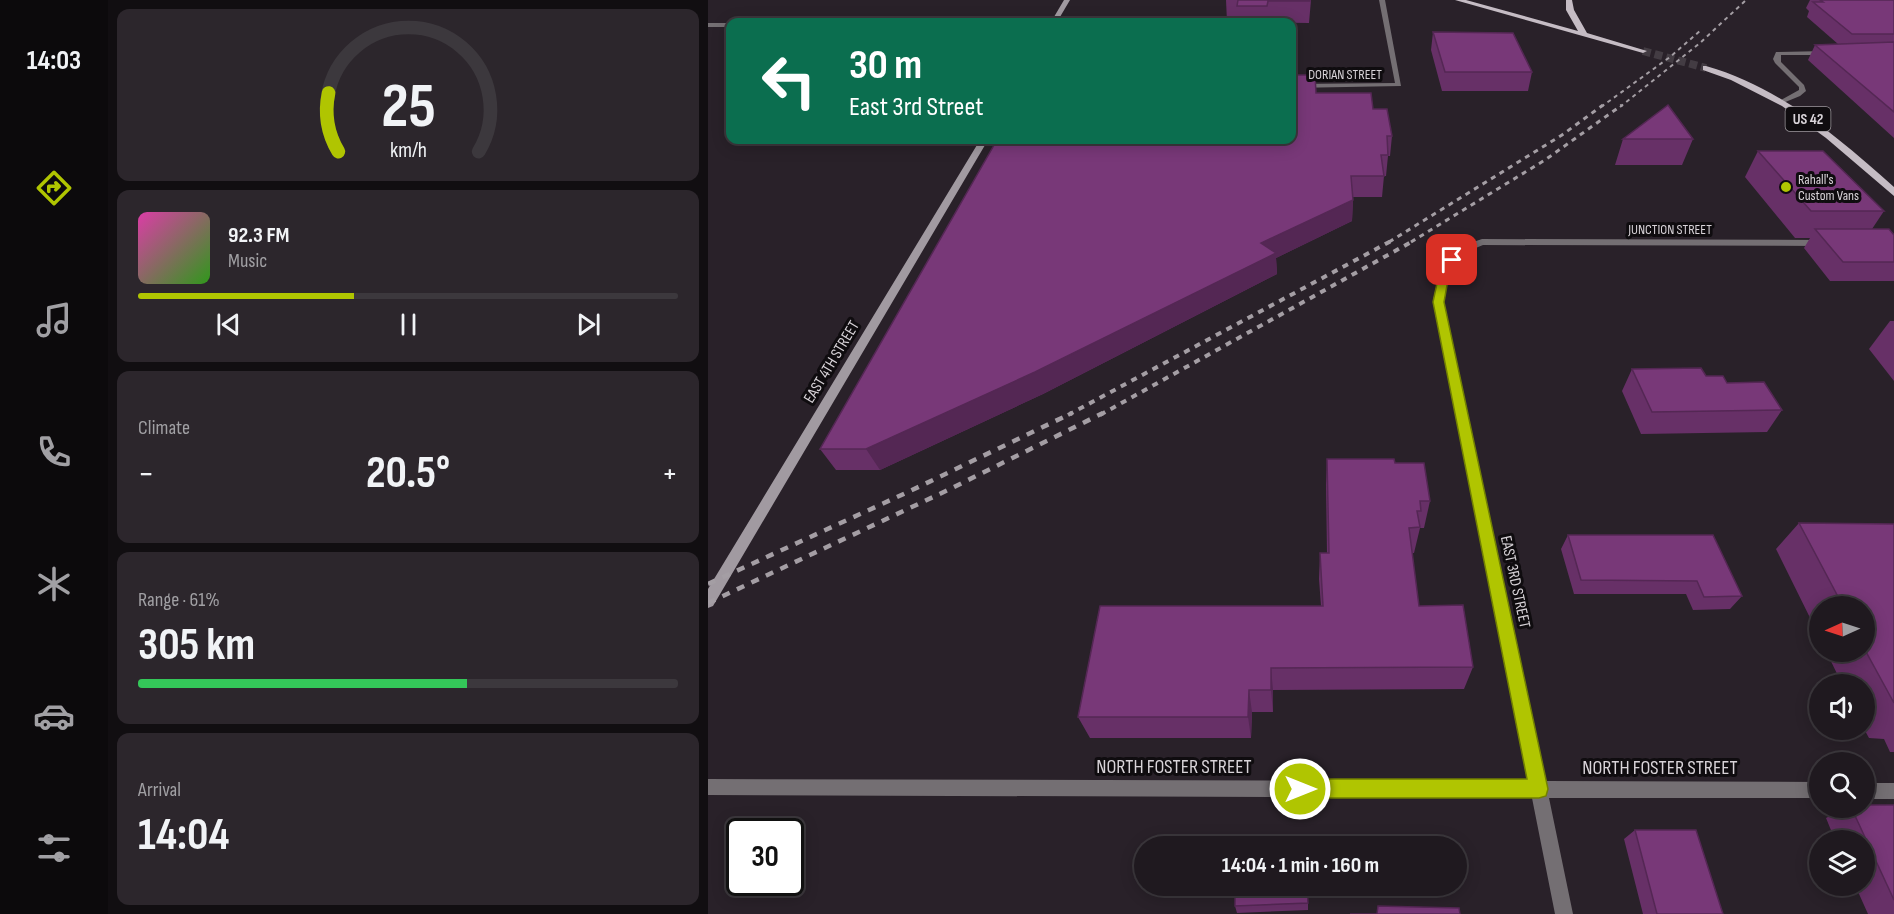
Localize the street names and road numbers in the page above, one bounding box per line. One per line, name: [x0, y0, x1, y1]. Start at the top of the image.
street label: DORIAN STREET: [1308, 66, 1382, 83]
road number: US 42: [1786, 107, 1830, 131]
street label: JUNCTION STREET: [1627, 221, 1712, 238]
street label: EAST 4TH STREET: [800, 317, 864, 407]
street label: EAST 3RD STREET: [1496, 534, 1534, 630]
street label: NORTH FOSTER STREET: [1096, 755, 1252, 779]
street label: NORTH FOSTER STREET: [1582, 756, 1738, 780]

